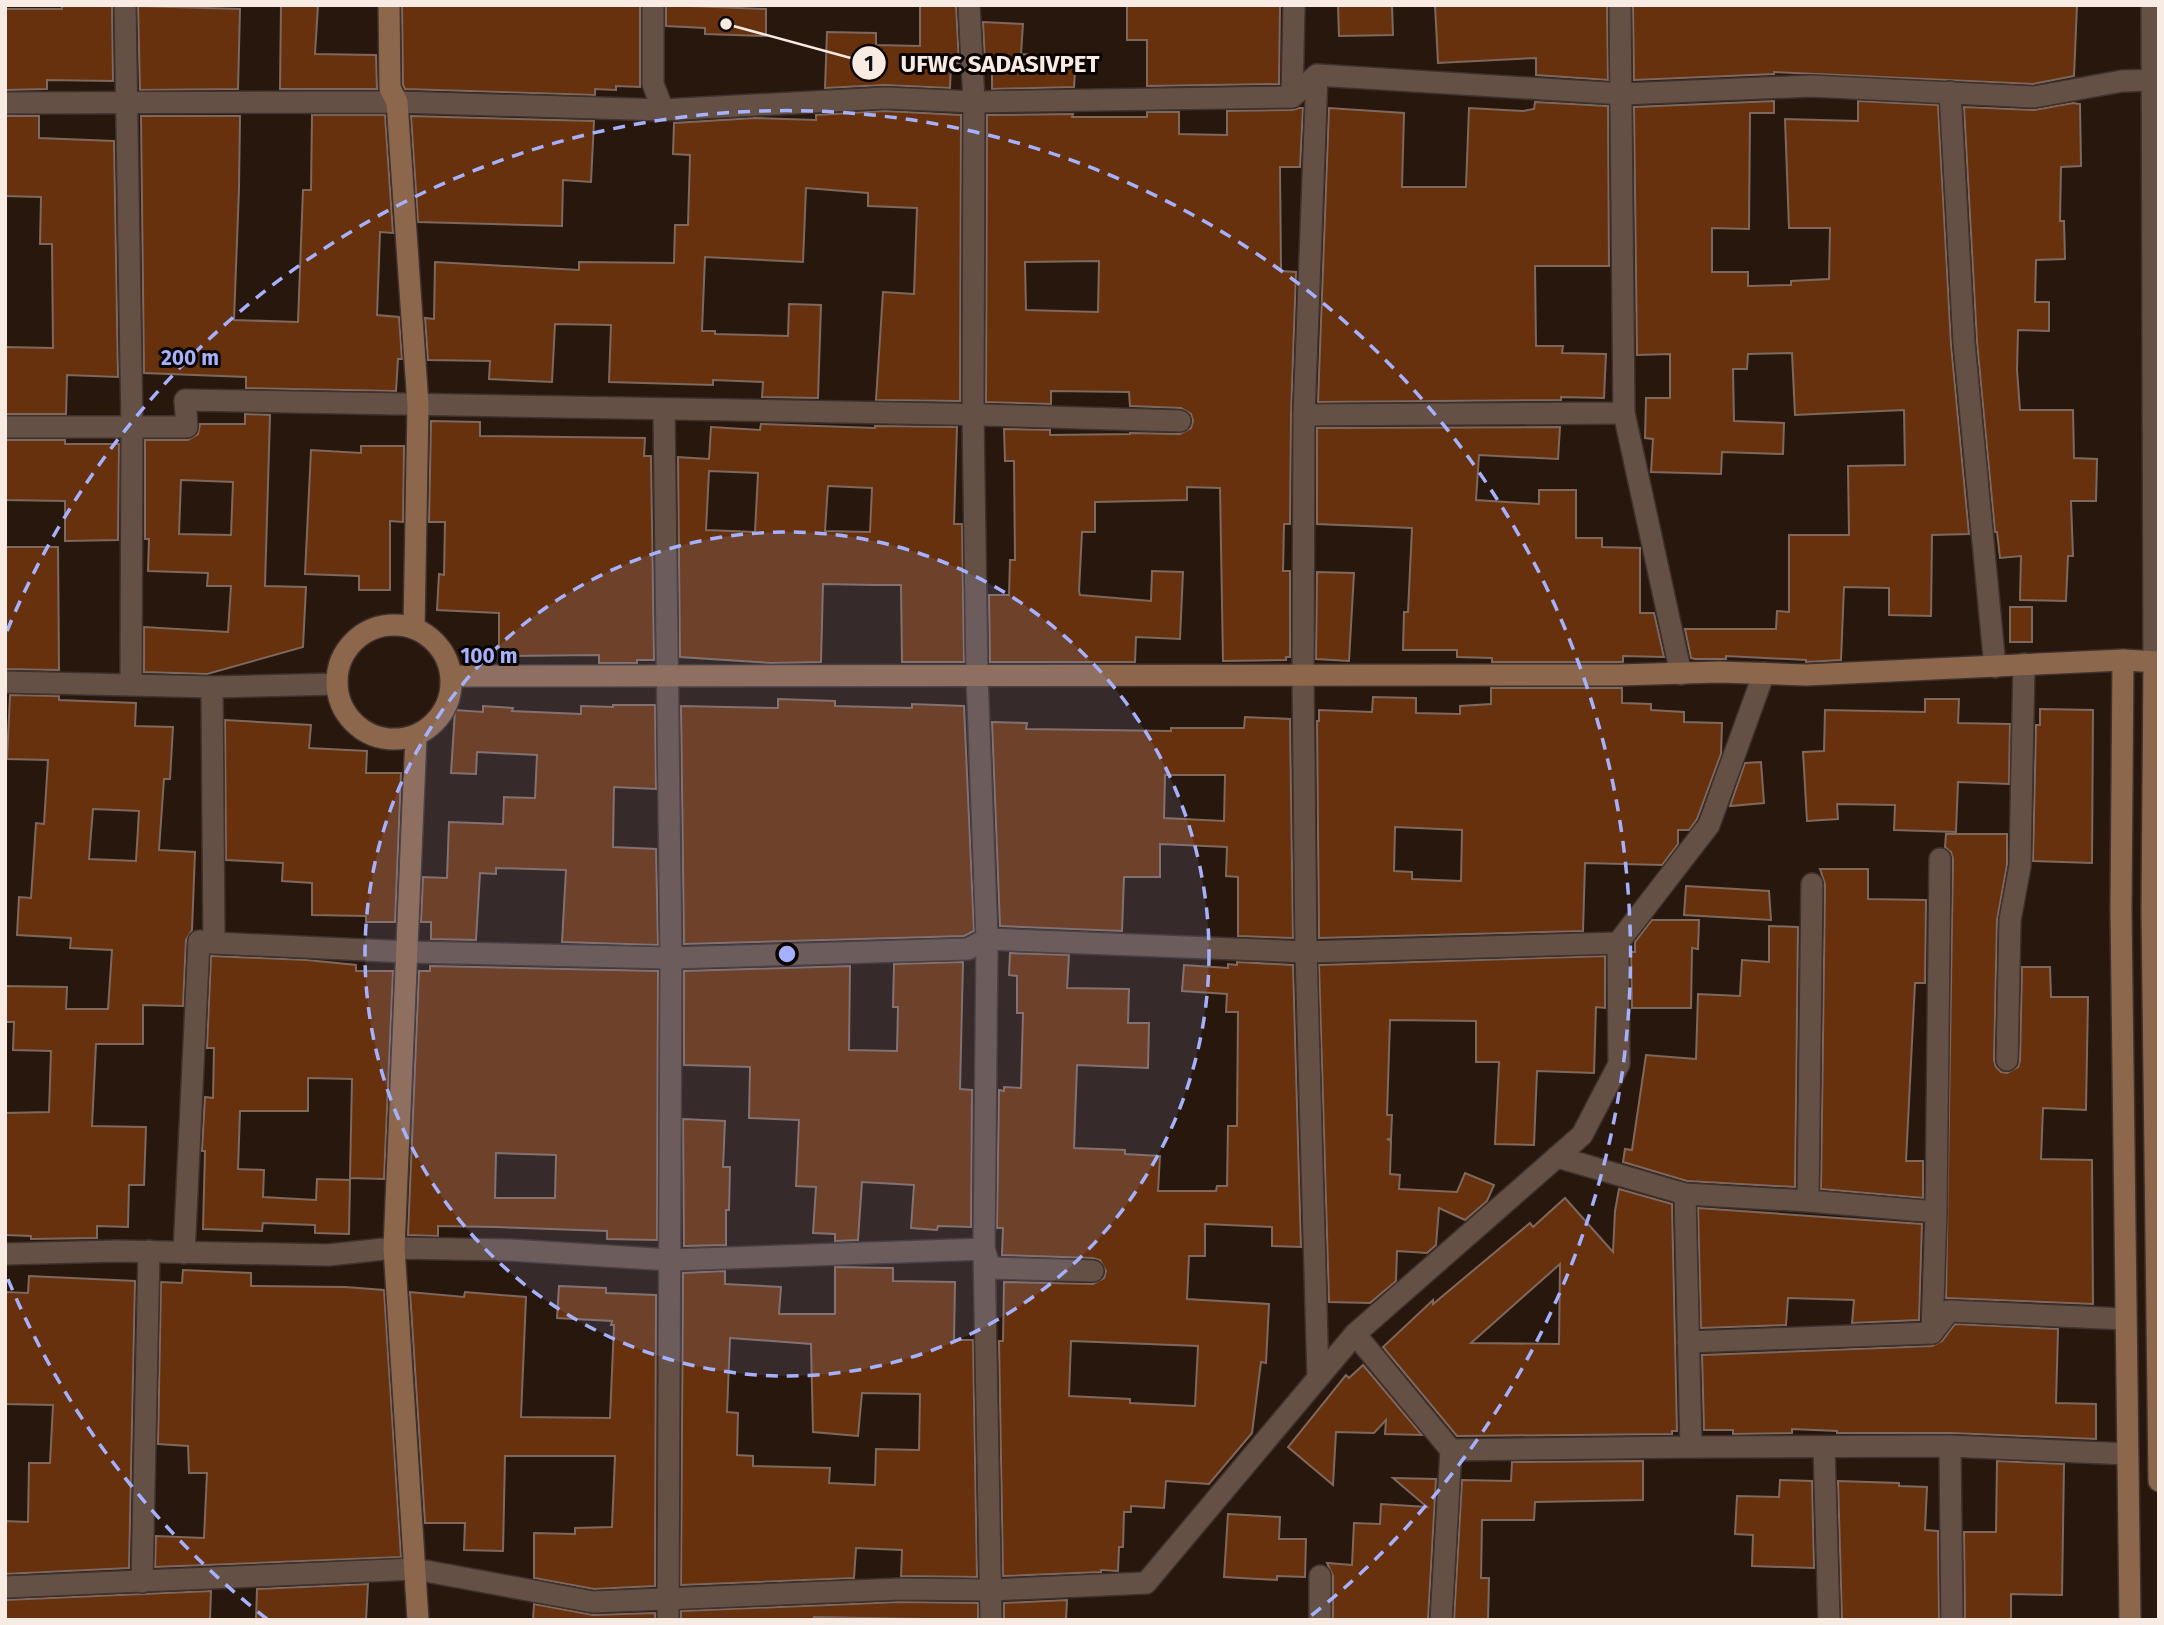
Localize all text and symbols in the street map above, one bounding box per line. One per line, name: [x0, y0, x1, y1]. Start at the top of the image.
callout: UFWC SADASIVPET: [851, 41, 1113, 86]
text: UFWC SADASIVPET: [901, 50, 1099, 78]
text: 1: [864, 51, 874, 77]
text: 200 m: [161, 345, 219, 371]
text: 100 m: [460, 643, 518, 669]
centre of rings: [775, 942, 799, 966]

